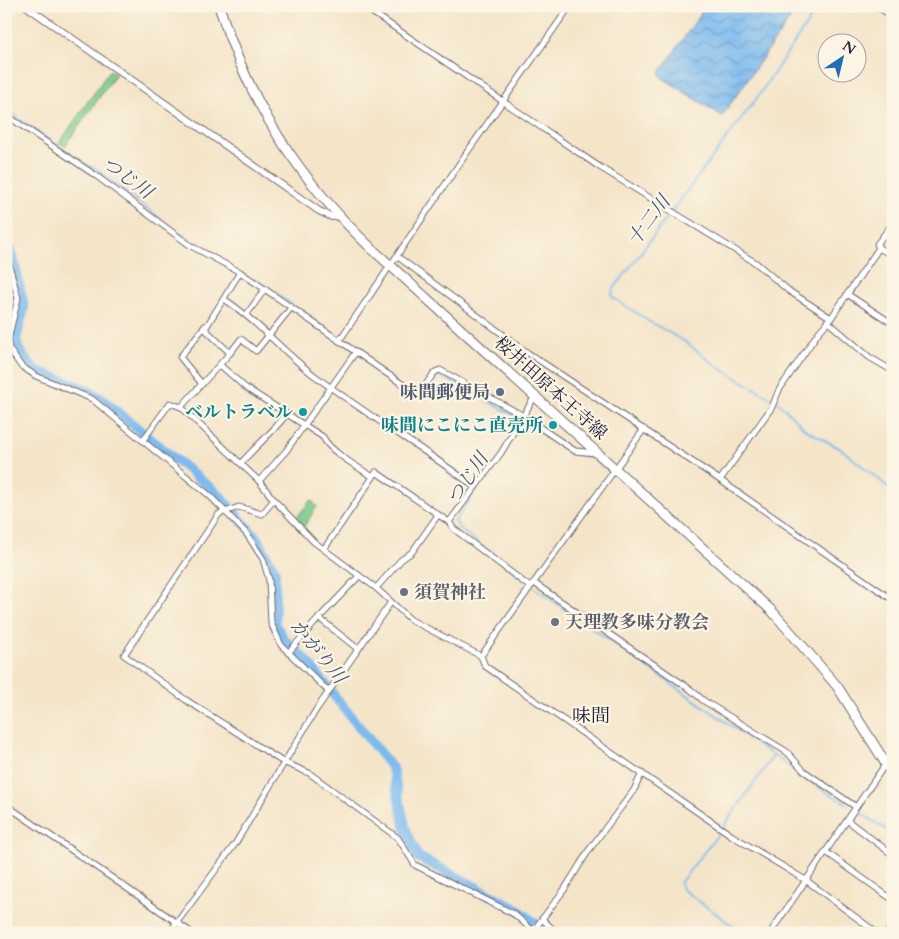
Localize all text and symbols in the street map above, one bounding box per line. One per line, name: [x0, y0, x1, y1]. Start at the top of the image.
north arrow: [816, 32, 866, 82]
text: N: [839, 36, 860, 59]
water label: つじ川: [97, 151, 160, 206]
water label: 十二川: [621, 188, 678, 251]
street label: 桜井田原本王寺線: [489, 331, 613, 446]
place label: 味間郵便局: [400, 380, 490, 405]
marker: 味間郵便局: [494, 386, 506, 398]
place label: ベルトラベル: [185, 400, 293, 425]
marker: ベルトラベル: [297, 406, 309, 418]
place label: 味間にこにこ直売所: [381, 413, 543, 438]
marker: 味間にこにこ直売所: [547, 419, 559, 431]
water label: つじ川: [441, 446, 496, 509]
place label: 須賀神社: [414, 580, 486, 605]
marker: 須賀神社: [398, 586, 410, 598]
place label: 天理教多味分教会: [565, 610, 709, 635]
water label: かがり川: [284, 614, 353, 691]
marker: 天理教多味分教会: [549, 616, 561, 628]
district label: 味間: [572, 703, 610, 729]

